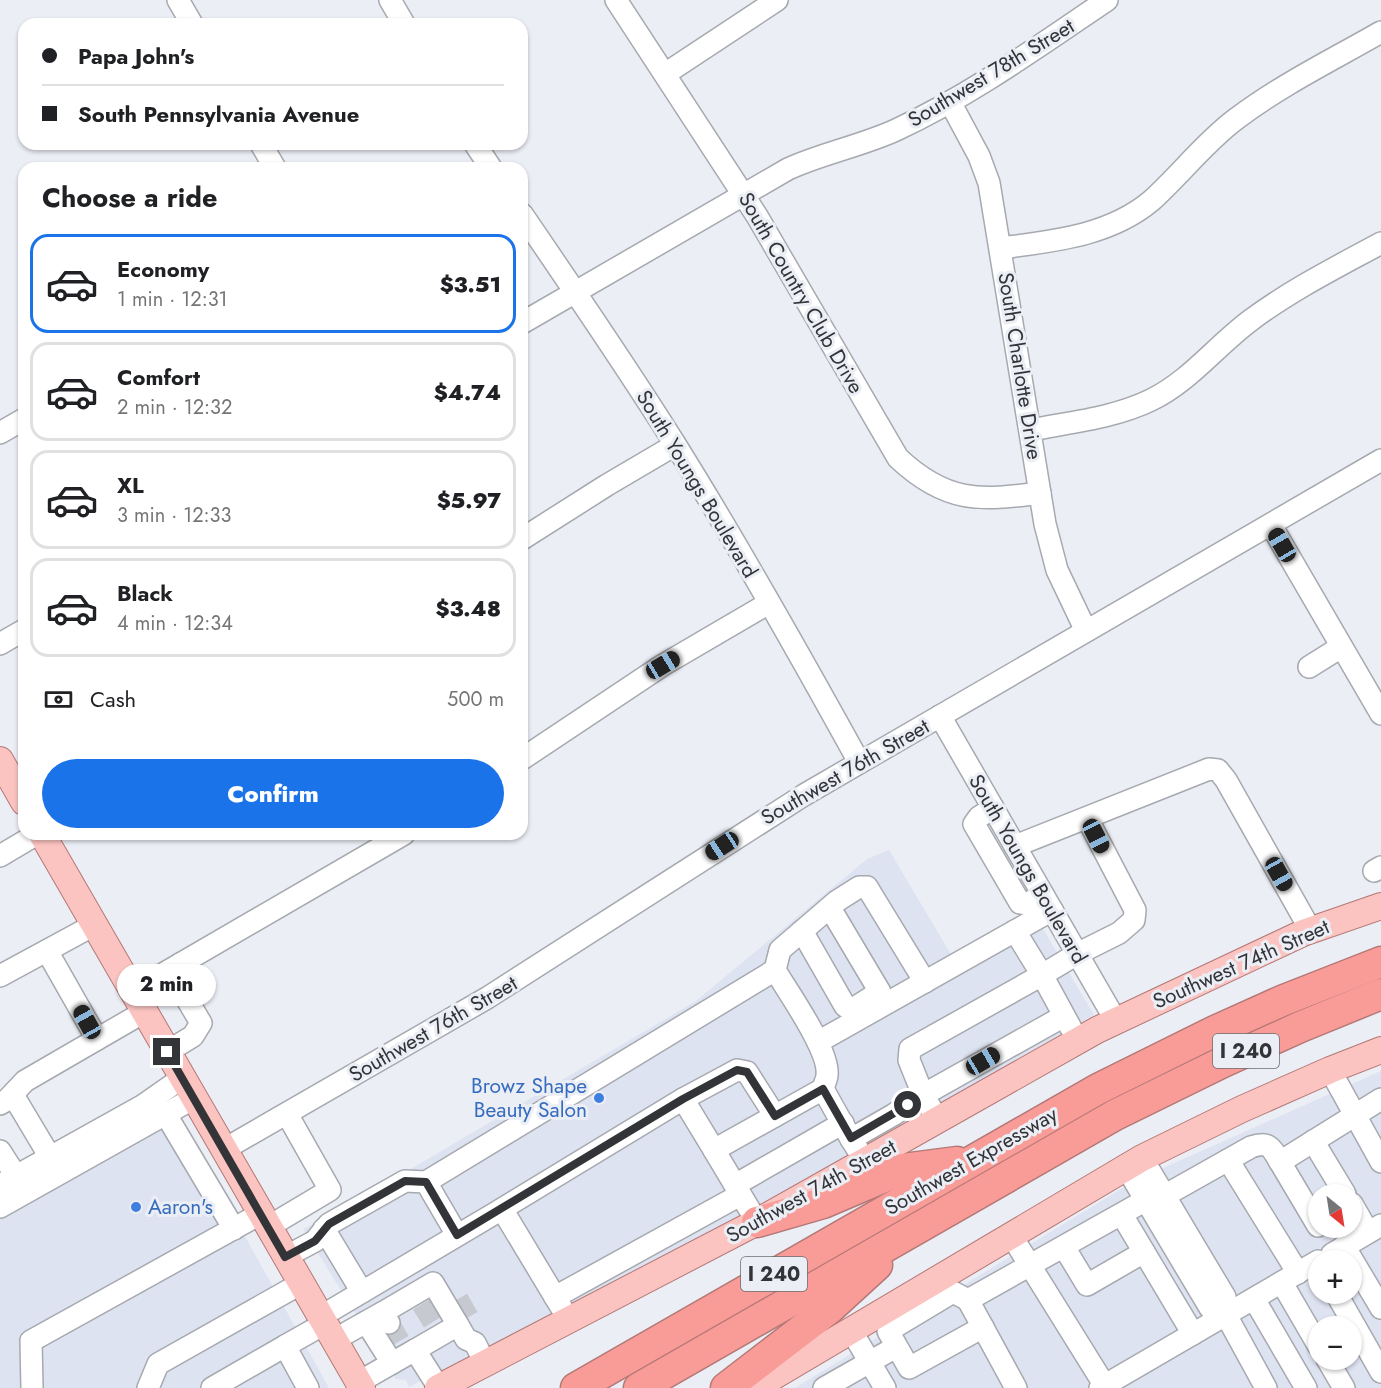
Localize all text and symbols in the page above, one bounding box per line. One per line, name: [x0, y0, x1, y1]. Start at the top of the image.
street label: Southwest 78th Street: [902, 11, 1080, 135]
text: Papa John's: [78, 40, 194, 72]
text: South Pennsylvania Avenue: [78, 98, 359, 130]
text: Choose a ride: [42, 178, 217, 217]
street label: South Country Club Drive: [731, 187, 871, 399]
text: Economy: [117, 253, 209, 285]
icon: car: [45, 257, 99, 311]
text: $3.51: [440, 268, 501, 300]
street label: South Charlotte Drive: [990, 270, 1050, 462]
text: 1 min · 12:31: [117, 285, 228, 314]
text: Comfort: [117, 361, 200, 393]
icon: car: [45, 365, 99, 419]
text: $4.74: [434, 376, 501, 408]
street label: South Youngs Boulevard: [629, 384, 765, 584]
text: 2 min · 12:32: [117, 393, 232, 422]
text: XL: [117, 469, 144, 501]
icon: car: [45, 473, 99, 527]
text: $5.97: [437, 484, 501, 516]
text: 3 min · 12:33: [117, 501, 231, 530]
car: [1265, 525, 1299, 565]
text: Black: [117, 577, 173, 609]
icon: car: [45, 581, 99, 635]
text: $3.48: [436, 592, 501, 624]
text: 4 min · 12:34: [117, 609, 233, 638]
car: [643, 648, 683, 682]
icon: cash: [42, 683, 75, 716]
text: Cash: [90, 683, 136, 715]
text: 500 m: [447, 685, 504, 714]
street label: Southwest 76th Street: [755, 711, 935, 833]
button: Confirm: [42, 759, 504, 828]
street label: South Youngs Boulevard: [961, 769, 1095, 969]
car: [1080, 816, 1112, 856]
car: [702, 829, 742, 863]
car: [1262, 854, 1296, 894]
street label: Southwest 74th Street: [1148, 912, 1334, 1016]
callout: 2 min: [118, 965, 216, 1007]
street label: Southwest 76th Street: [343, 968, 523, 1090]
text: 2 min: [140, 970, 193, 999]
car: [70, 1002, 104, 1042]
road number: I 240: [1213, 1034, 1279, 1068]
route end: [153, 1038, 180, 1065]
car: [963, 1044, 1003, 1078]
place label: Browz Shape Beauty Salon: [471, 1071, 587, 1125]
marker: Browz Shape Beauty Salon: [592, 1091, 606, 1105]
route start: [894, 1091, 921, 1118]
street label: Southwest Expressway: [879, 1099, 1064, 1223]
street label: Southwest 74th Street: [721, 1132, 901, 1250]
north arrow: [1308, 1184, 1362, 1238]
map controls: [1308, 1184, 1362, 1370]
place label: Aaron's: [148, 1192, 213, 1222]
marker: Aaron's: [129, 1200, 143, 1214]
button: +: [1308, 1250, 1362, 1304]
road number: I 240: [741, 1257, 807, 1291]
button: −: [1308, 1316, 1362, 1370]

